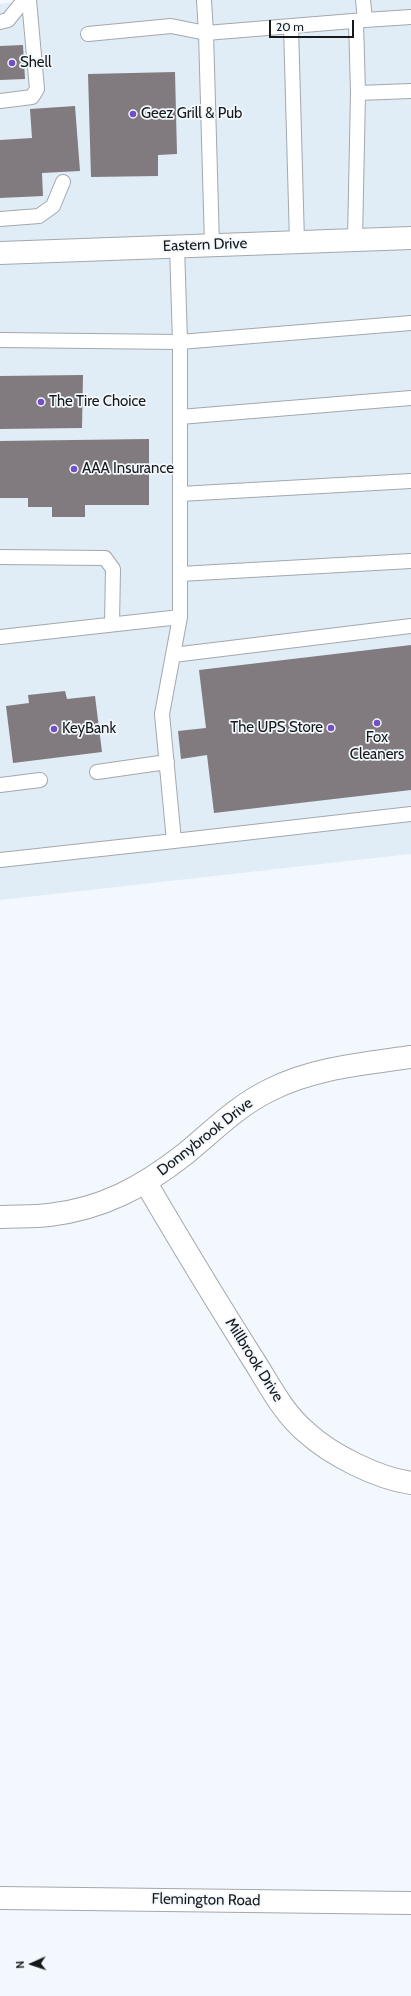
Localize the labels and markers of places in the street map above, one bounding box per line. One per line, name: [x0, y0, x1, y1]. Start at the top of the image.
place label: Shell: [20, 54, 52, 72]
marker: Shell: [7, 58, 17, 68]
place label: Geez Grill & Pub: [141, 105, 242, 123]
marker: Geez Grill & Pub: [128, 109, 138, 119]
place label: The Tire Choice: [49, 393, 146, 411]
marker: The Tire Choice: [36, 397, 46, 407]
place label: AAA Insurance: [82, 460, 174, 478]
marker: AAA Insurance: [69, 464, 79, 474]
marker: Fox Cleaners: [372, 718, 382, 728]
place label: The UPS Store: [230, 719, 323, 737]
place label: KeyBank: [62, 720, 116, 738]
marker: The UPS Store: [326, 723, 336, 733]
marker: KeyBank: [49, 724, 59, 734]
place label: Fox Cleaners: [350, 729, 404, 764]

